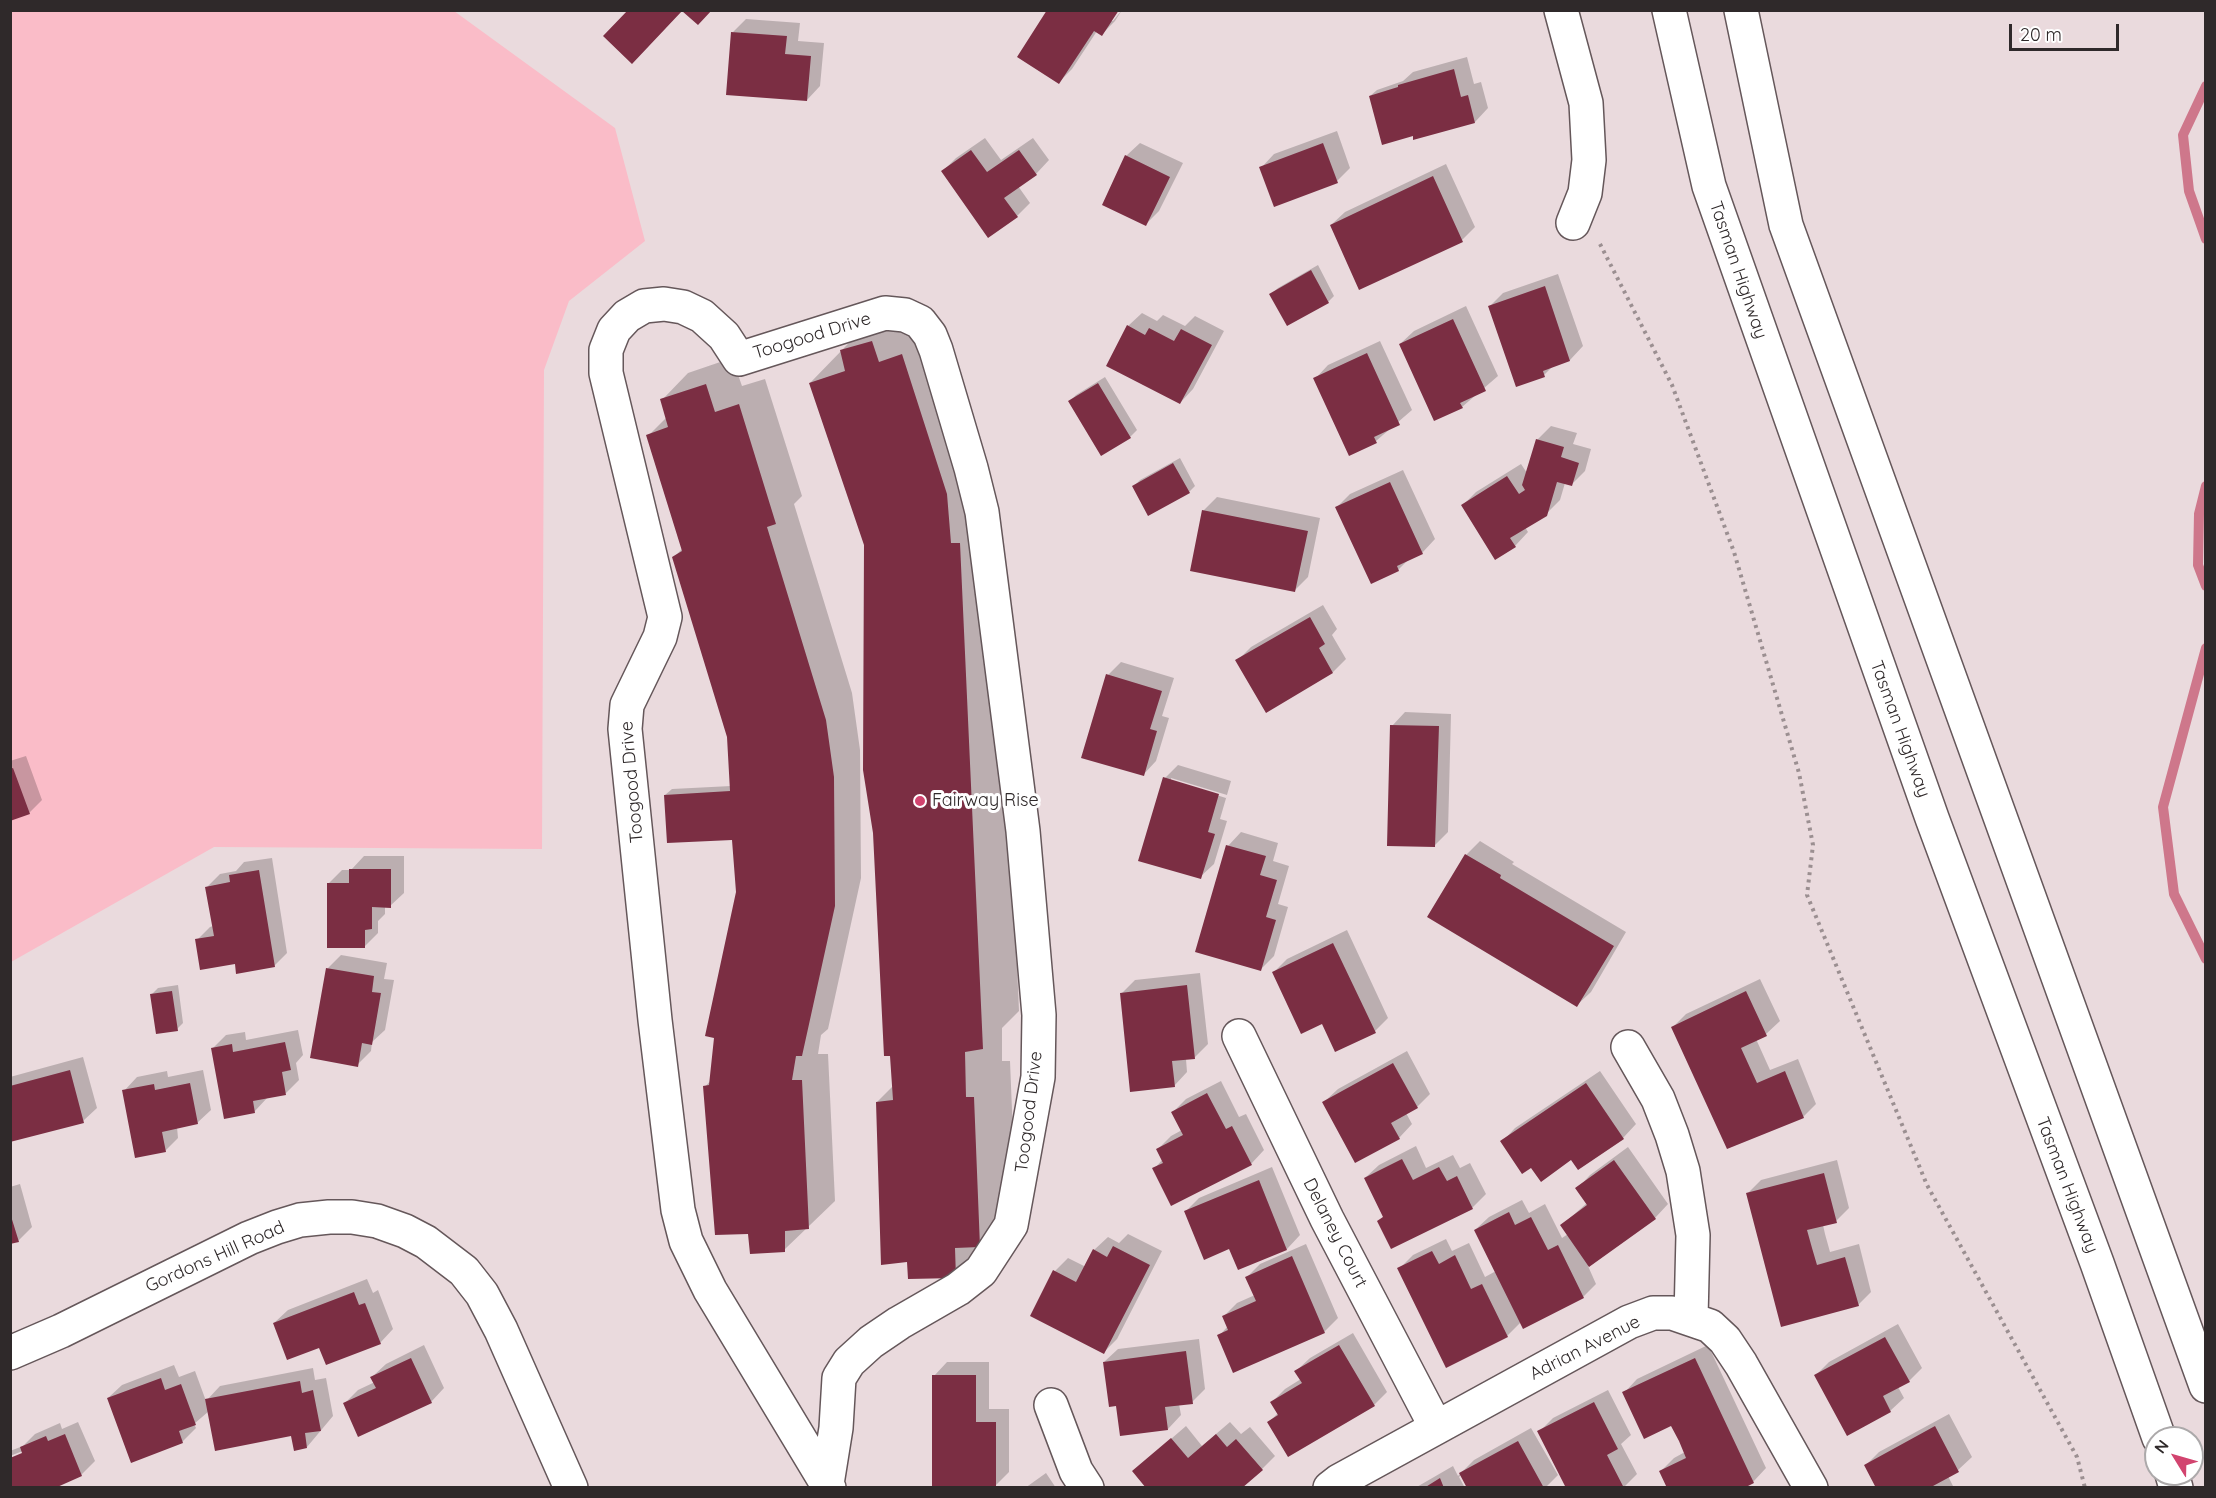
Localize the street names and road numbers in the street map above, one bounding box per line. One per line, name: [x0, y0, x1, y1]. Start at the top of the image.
street label: Tasman Highway: [1704, 198, 1772, 342]
street label: Toogood Drive: [750, 308, 874, 364]
street label: Tasman Highway: [1865, 658, 1935, 800]
street label: Toogood Drive: [616, 720, 648, 844]
street label: Toogood Drive: [1011, 1050, 1047, 1174]
street label: Tasman Highway: [2031, 1114, 2103, 1256]
street label: Delaney Court: [1298, 1175, 1372, 1291]
street label: Gordons Hill Road: [142, 1217, 288, 1297]
street label: Adrian Avenue: [1526, 1311, 1644, 1385]

